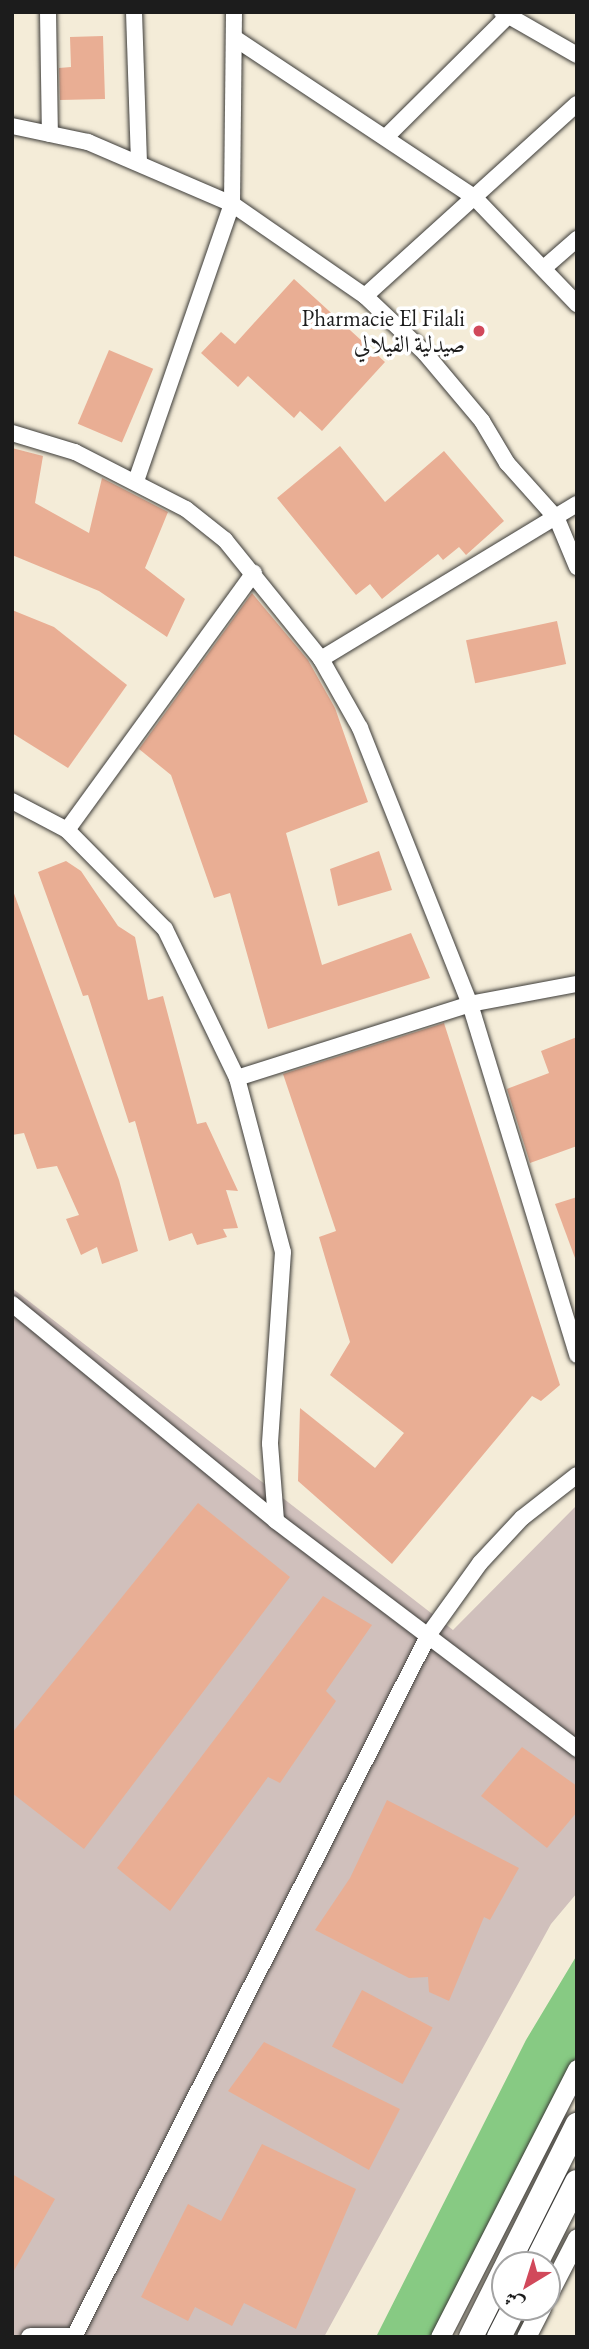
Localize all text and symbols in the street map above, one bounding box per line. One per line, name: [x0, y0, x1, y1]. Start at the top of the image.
place label: Pharmacie El Filali صيدلية الفيلالي: [302, 304, 465, 358]
marker: Pharmacie El Filali صيدلية الفيلالي: [471, 323, 487, 339]
north arrow: [491, 2251, 561, 2321]
text: ش: [499, 2286, 529, 2317]

